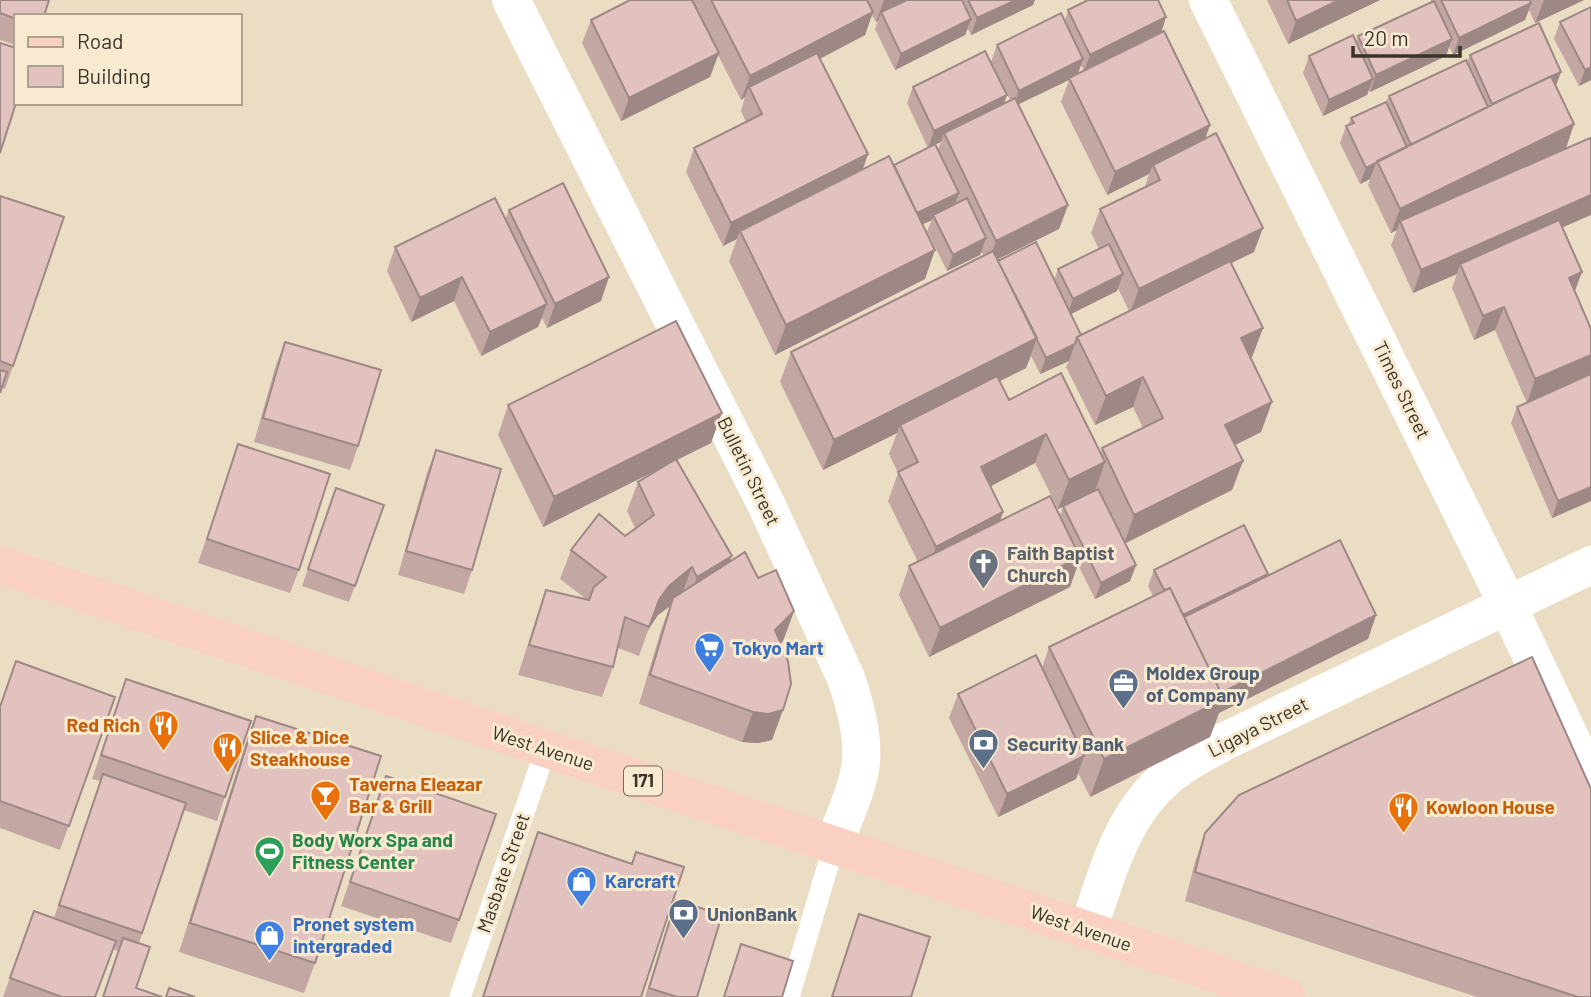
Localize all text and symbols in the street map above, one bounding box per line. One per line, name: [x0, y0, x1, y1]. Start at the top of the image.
legend: [14, 14, 242, 105]
scale bar: [1353, 14, 1460, 58]
text: 20 m: [1364, 25, 1409, 50]
text: Road: [77, 28, 123, 53]
text: Building: [77, 63, 151, 88]
street label: Times Street: [1369, 337, 1436, 442]
street label: Bulletin Street: [713, 413, 786, 529]
place label: Faith Baptist Church: [1007, 541, 1114, 586]
church icon: Faith Baptist Church: [967, 547, 1001, 591]
supermarket icon: Tokyo Mart: [692, 631, 726, 675]
place label: Tokyo Mart: [732, 636, 824, 659]
place label: Moldex Group of Company: [1146, 661, 1260, 706]
office icon: Moldex Group of Company: [1106, 667, 1140, 711]
street label: Ligaya Street: [1204, 691, 1312, 762]
restaurant icon: Red Rich: [146, 708, 180, 752]
place label: Red Rich: [66, 713, 140, 736]
street label: West Avenue: [489, 720, 597, 775]
place label: Slice & Dice Steakhouse: [250, 725, 350, 770]
bank icon: Security Bank: [967, 727, 1001, 771]
restaurant icon: Slice & Dice Steakhouse: [210, 731, 244, 775]
place label: Security Bank: [1007, 732, 1124, 755]
road number: 171: [624, 766, 662, 796]
place label: Taverna Eleazar Bar & Grill: [349, 772, 483, 817]
bar icon: Taverna Eleazar Bar & Grill: [309, 778, 343, 822]
restaurant icon: Kowloon House: [1386, 790, 1420, 834]
place label: Kowloon House: [1426, 795, 1555, 818]
street label: Masbate Street: [471, 810, 534, 936]
place label: Body Worx Spa and Fitness Center: [292, 828, 453, 873]
sports icon: Body Worx Spa and Fitness Center: [252, 834, 286, 878]
shop icon: Karcraft: [565, 864, 599, 908]
place label: Karcraft: [605, 869, 676, 892]
bank icon: UnionBank: [667, 897, 701, 941]
street label: West Avenue: [1027, 899, 1135, 956]
place label: UnionBank: [707, 902, 797, 925]
place label: Pronet system intergraded: [293, 912, 414, 957]
shop icon: Pronet system intergraded: [253, 918, 287, 962]

